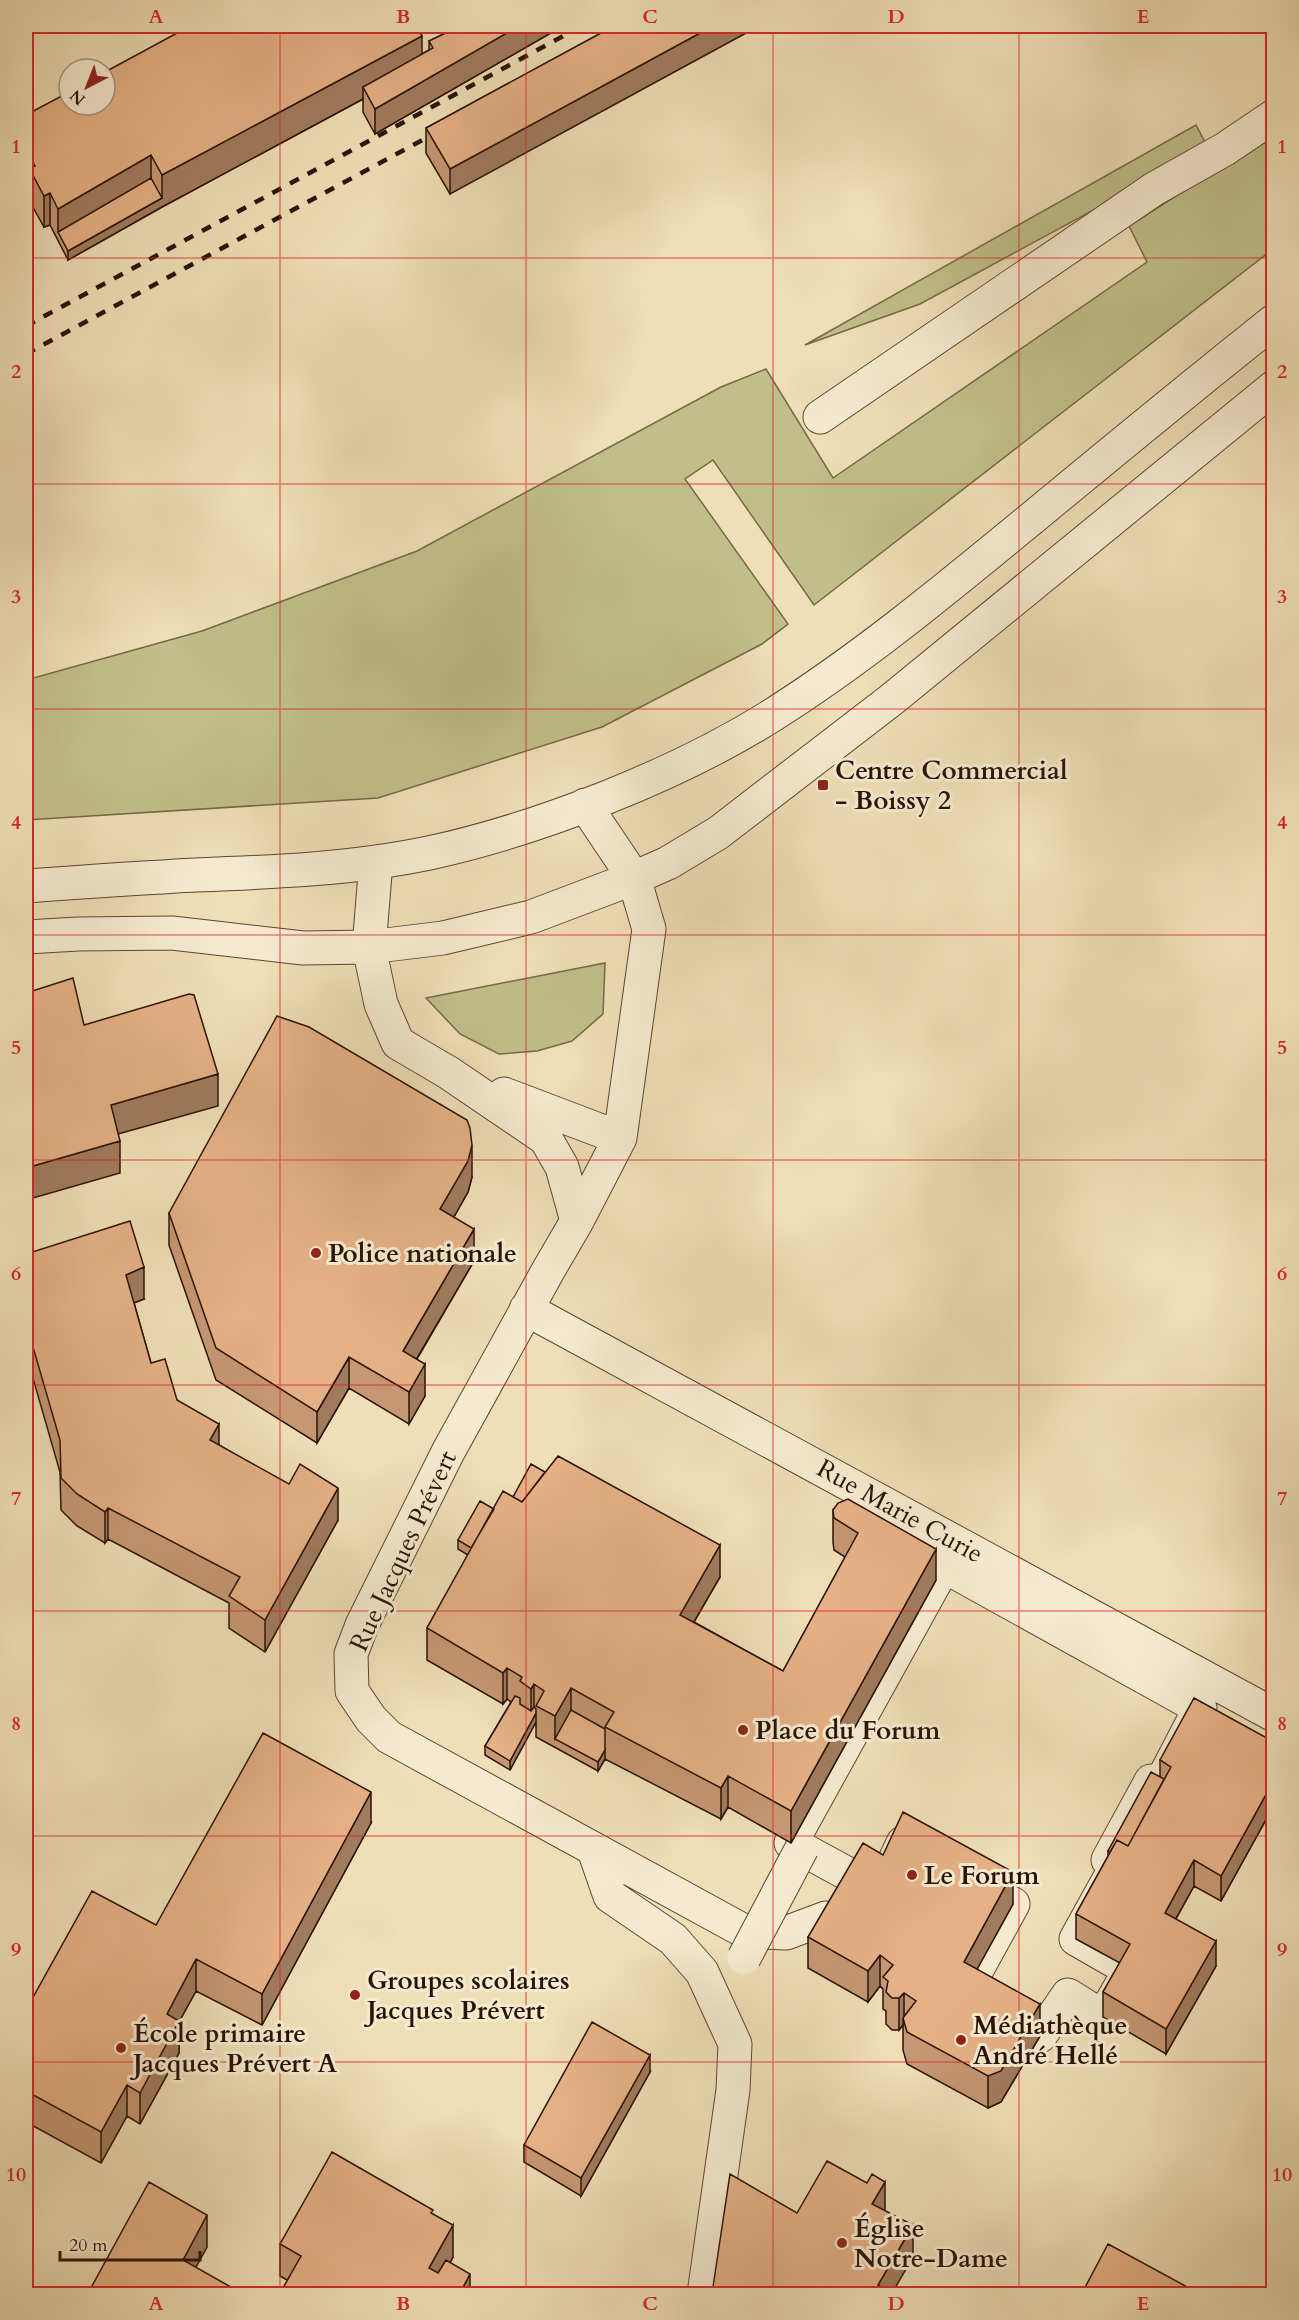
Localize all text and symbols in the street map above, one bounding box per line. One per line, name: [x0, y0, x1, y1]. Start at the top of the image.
text: A: [148, 3, 164, 30]
text: B: [396, 3, 410, 30]
text: C: [642, 3, 658, 30]
text: D: [887, 3, 905, 30]
text: E: [1137, 3, 1149, 30]
north arrow: [57, 57, 117, 117]
text: N: [65, 85, 90, 110]
text: 1: [11, 133, 21, 160]
text: 1: [1277, 133, 1287, 160]
text: 2: [11, 358, 21, 385]
text: 2: [1277, 358, 1287, 385]
text: 3: [11, 583, 21, 610]
text: 3: [1277, 583, 1287, 610]
place label: Centre Commercial - Boissy 2: [835, 753, 1068, 818]
marker: Centre Commercial - Boissy 2: [816, 778, 830, 792]
text: 4: [11, 809, 21, 836]
text: 4: [1277, 809, 1287, 836]
text: 5: [11, 1034, 21, 1061]
text: 5: [1277, 1034, 1287, 1061]
place label: Police nationale: [328, 1236, 517, 1271]
marker: Police nationale: [309, 1246, 323, 1260]
text: 6: [11, 1260, 21, 1287]
text: 6: [1277, 1260, 1287, 1287]
street label: Rue Jacques Prévert: [341, 1445, 465, 1657]
street label: Rue Marie Curie: [811, 1451, 989, 1571]
text: 7: [11, 1485, 21, 1512]
text: 7: [1277, 1485, 1287, 1512]
text: 8: [11, 1710, 21, 1737]
text: 8: [1277, 1710, 1287, 1737]
place label: Place du Forum: [755, 1713, 941, 1748]
marker: Place du Forum: [736, 1723, 750, 1737]
place label: Le Forum: [924, 1858, 1040, 1893]
marker: Le Forum: [905, 1868, 919, 1882]
text: 9: [11, 1936, 21, 1963]
text: 9: [1277, 1936, 1287, 1963]
place label: Groupes scolaires Jacques Prévert: [363, 1963, 570, 2028]
marker: Groupes scolaires Jacques Prévert: [348, 1988, 362, 2002]
place label: Médiathèque André Hellé: [973, 2008, 1127, 2073]
place label: École primaire Jacques Prévert A: [129, 2016, 338, 2081]
marker: Médiathèque André Hellé: [954, 2033, 968, 2047]
marker: École primaire Jacques Prévert A: [114, 2041, 128, 2055]
text: 10: [6, 2161, 26, 2188]
text: 10: [1272, 2161, 1292, 2188]
place label: Église Notre-Dame: [854, 2211, 1008, 2276]
scale bar: [60, 2224, 200, 2262]
text: 20 m: [69, 2233, 108, 2258]
marker: Église Notre-Dame: [835, 2236, 849, 2250]
text: A: [148, 2290, 164, 2317]
text: B: [396, 2290, 410, 2317]
text: C: [642, 2290, 658, 2317]
text: D: [887, 2290, 905, 2317]
text: E: [1137, 2290, 1149, 2317]

